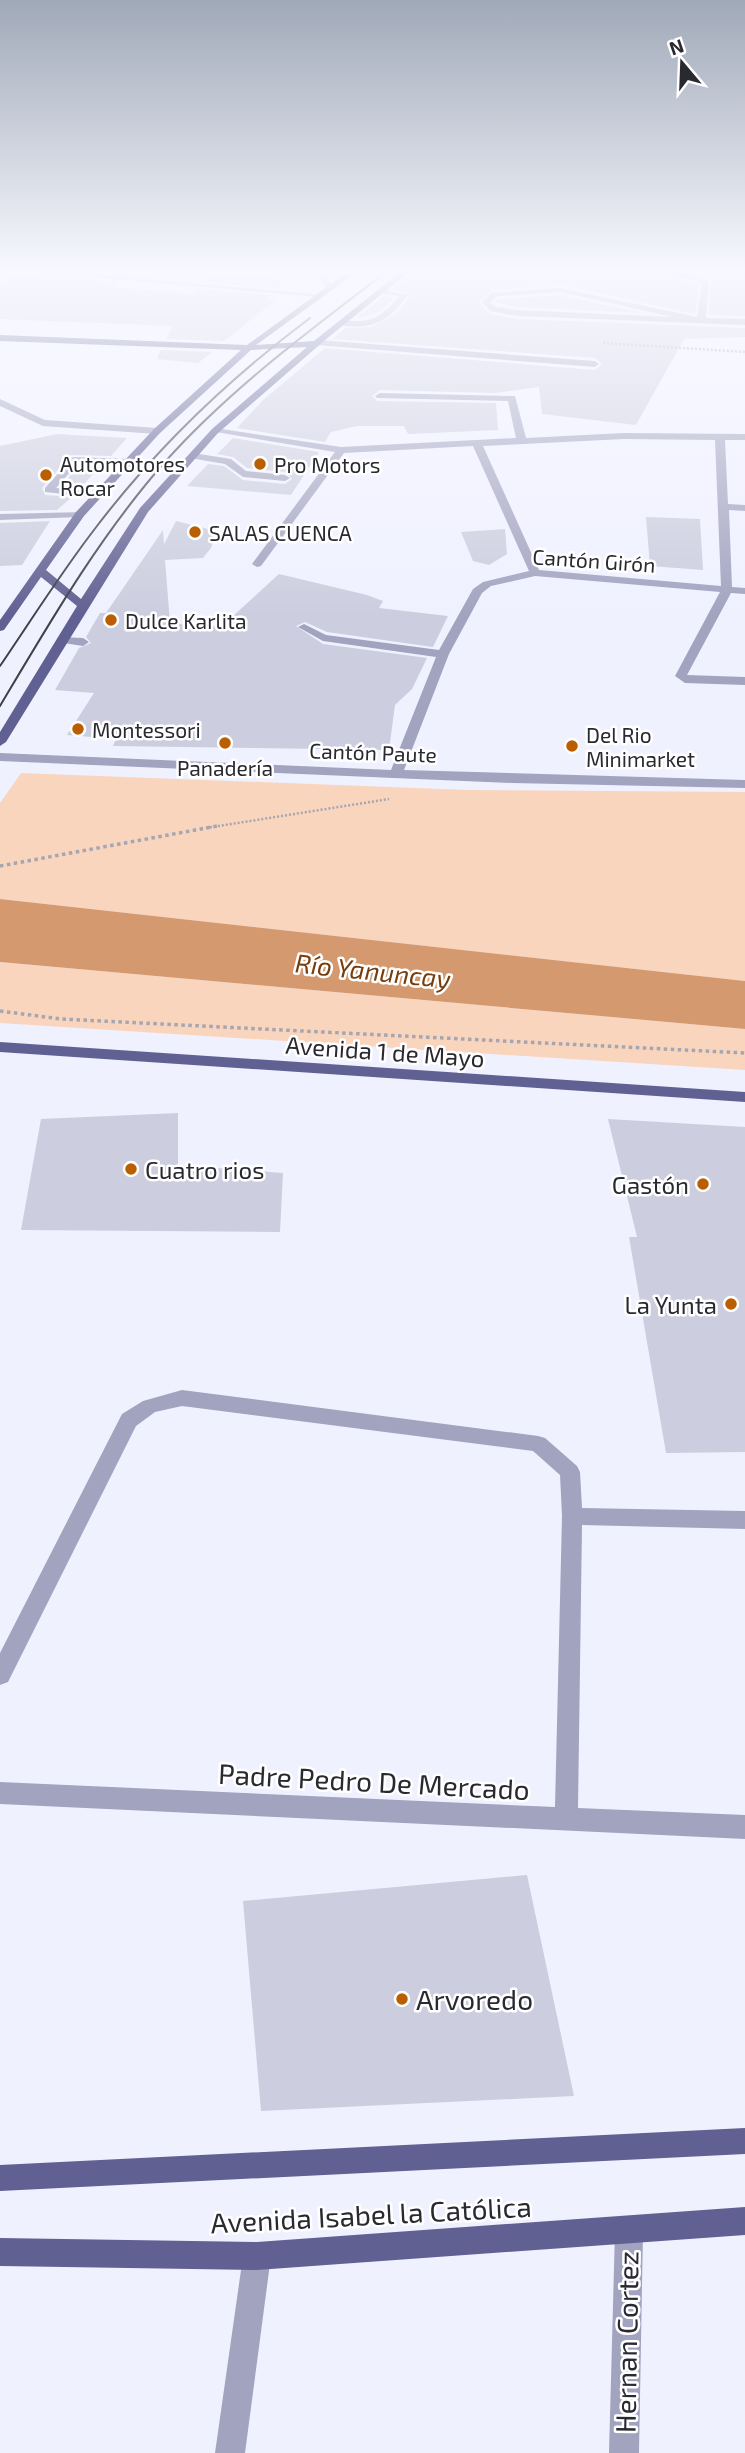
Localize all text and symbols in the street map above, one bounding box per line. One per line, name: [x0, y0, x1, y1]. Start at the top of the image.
north arrow: [647, 28, 717, 98]
text: N: [666, 33, 687, 60]
place label: Automotores Rocar: [60, 451, 185, 500]
place label: Pro Motors: [274, 452, 381, 477]
marker: Pro Motors: [252, 456, 268, 472]
marker: Automotores Rocar: [38, 467, 54, 483]
place label: SALAS CUENCA: [209, 520, 352, 545]
marker: SALAS CUENCA: [187, 524, 203, 540]
street label: Cantón Girón: [532, 543, 656, 577]
place label: Dulce Karlita: [125, 608, 247, 633]
marker: Dulce Karlita: [103, 612, 119, 628]
place label: Montessori: [92, 717, 201, 742]
marker: Montessori: [70, 721, 86, 737]
place label: Del Rio Minimarket: [586, 722, 695, 771]
marker: Panadería: [217, 735, 233, 751]
street label: Cantón Paute: [309, 737, 437, 767]
marker: Del Rio Minimarket: [564, 738, 580, 754]
place label: Panadería: [177, 755, 273, 780]
water label: Río Yanuncay: [294, 946, 452, 995]
street label: Avenida 1 de Mayo: [285, 1030, 485, 1072]
place label: Cuatro rios: [145, 1155, 264, 1184]
marker: Cuatro rios: [123, 1161, 139, 1177]
place label: Gastón: [612, 1170, 689, 1199]
marker: Gastón: [695, 1176, 711, 1192]
place label: La Yunta: [625, 1290, 717, 1319]
marker: La Yunta: [723, 1296, 739, 1312]
street label: Padre Pedro De Mercado: [217, 1756, 531, 1806]
place label: Arvoredo: [416, 1982, 533, 2016]
marker: Arvoredo: [394, 1991, 410, 2007]
street label: Avenida Isabel la Católica: [210, 2189, 532, 2239]
street label: Hernan Cortez: [607, 2251, 645, 2433]

